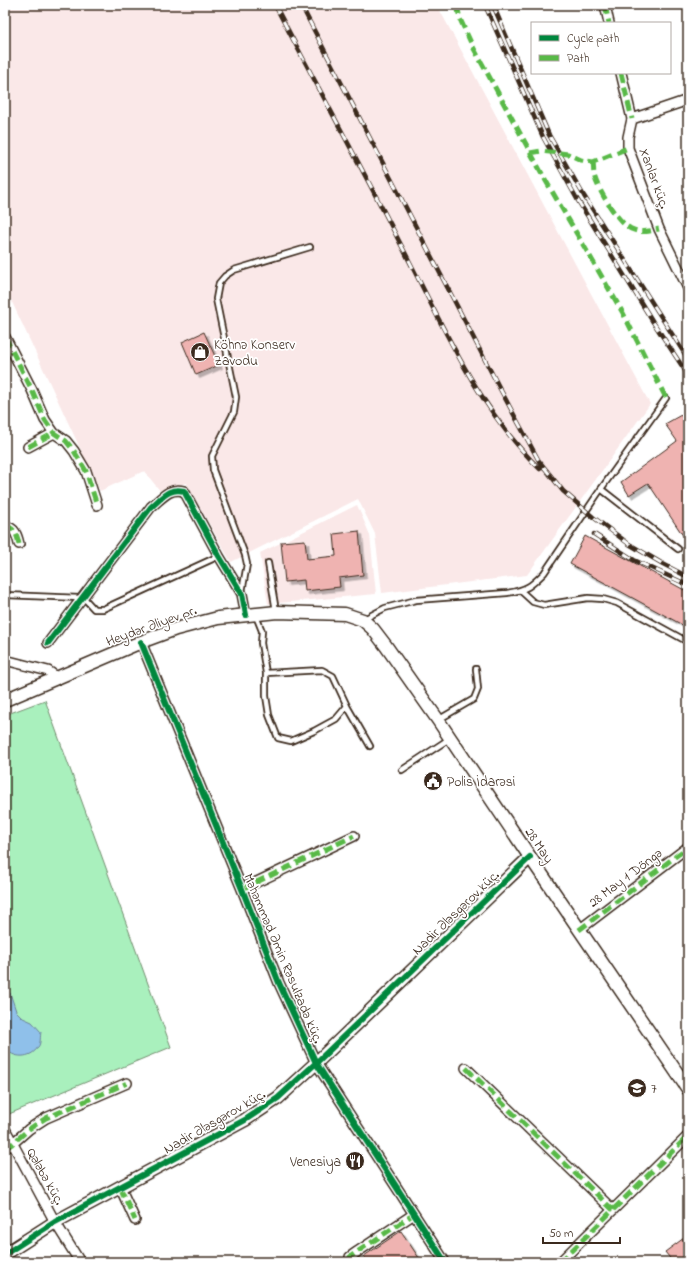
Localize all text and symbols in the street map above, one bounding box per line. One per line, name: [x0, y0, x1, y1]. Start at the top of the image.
legend: [531, 22, 671, 74]
text: Cycle path: [567, 30, 619, 49]
text: Path: [567, 50, 590, 68]
street label: Xanlar küç.: [633, 145, 674, 212]
place label: Köhnə Konserv Zavodu: [214, 335, 295, 372]
shop icon: Köhnə Konserv Zavodu: [189, 341, 211, 363]
street label: Heydər Əliyev pr.: [103, 600, 200, 653]
public building icon: Polis İdarəsi: [422, 770, 444, 792]
place label: Polis İdarəsi: [447, 772, 515, 793]
street label: 28 May: [518, 824, 559, 869]
street label: 28 May 1 Döngə: [585, 843, 668, 914]
street label: Nadir Ələsgərov küç.: [407, 866, 505, 961]
street label: Məhəmməd Əmin Rəsulzadə küç.: [237, 870, 328, 1047]
school or university icon: 7: [626, 1077, 648, 1099]
place label: 7: [651, 1079, 657, 1100]
street label: Nadir Ələsgərov küç.: [160, 1084, 270, 1161]
street label: Qələbə küç.: [20, 1144, 69, 1209]
restaurant icon: Venesiya: [344, 1150, 366, 1172]
place label: Venesiya: [289, 1152, 341, 1174]
scale bar: [543, 1219, 620, 1245]
text: 50 m: [549, 1225, 573, 1243]

